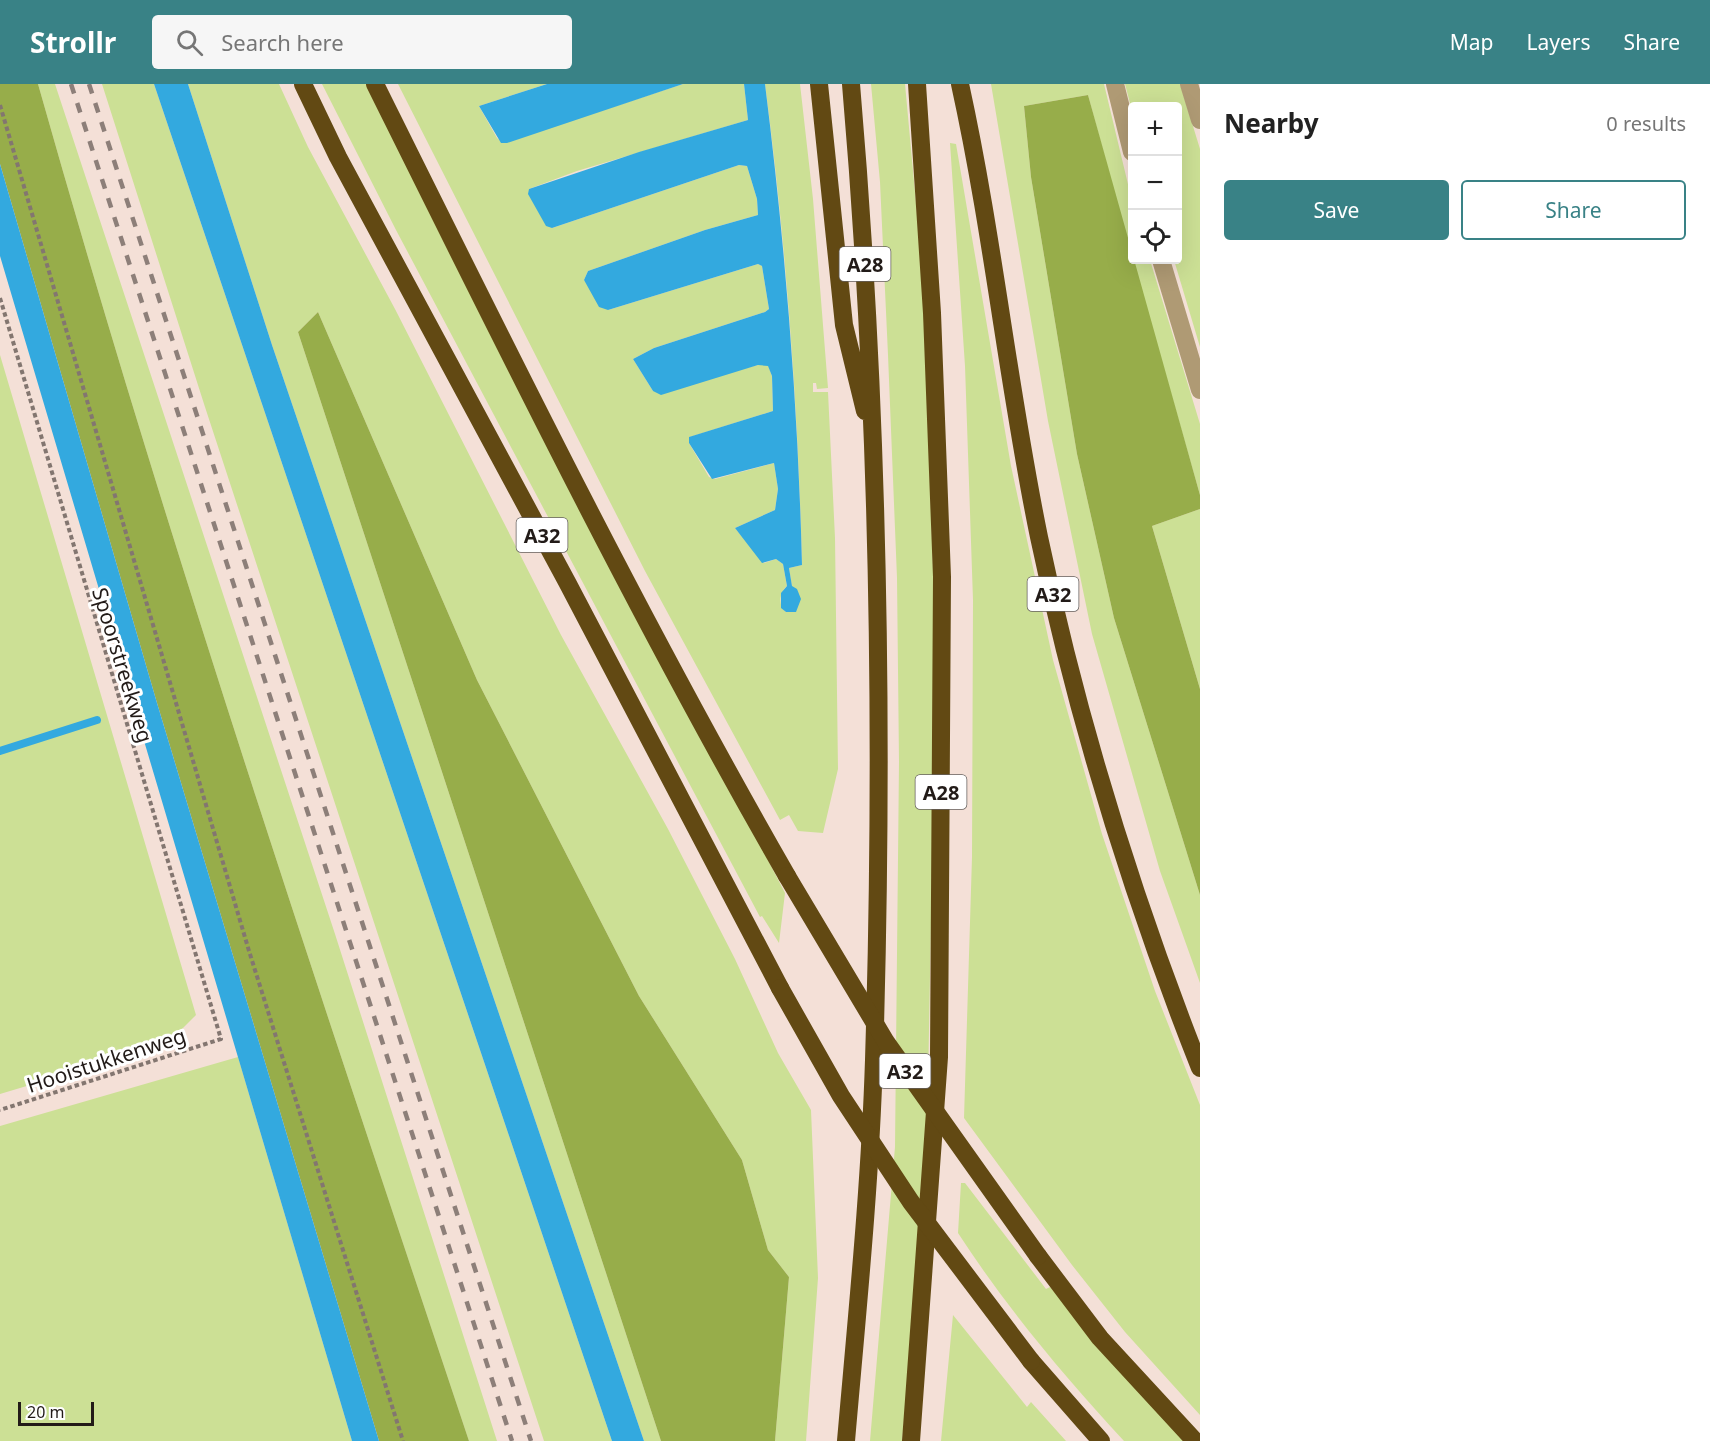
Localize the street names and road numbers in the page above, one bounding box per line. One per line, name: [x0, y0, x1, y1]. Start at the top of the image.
road number: A28: [840, 247, 890, 281]
road number: A32: [516, 518, 568, 552]
road number: A32: [1028, 577, 1078, 611]
street label: Spoorstreekweg: [86, 584, 160, 746]
road number: A28: [916, 775, 966, 809]
street label: Hooistukkenweg: [23, 1021, 189, 1099]
road number: A32: [880, 1054, 930, 1088]

